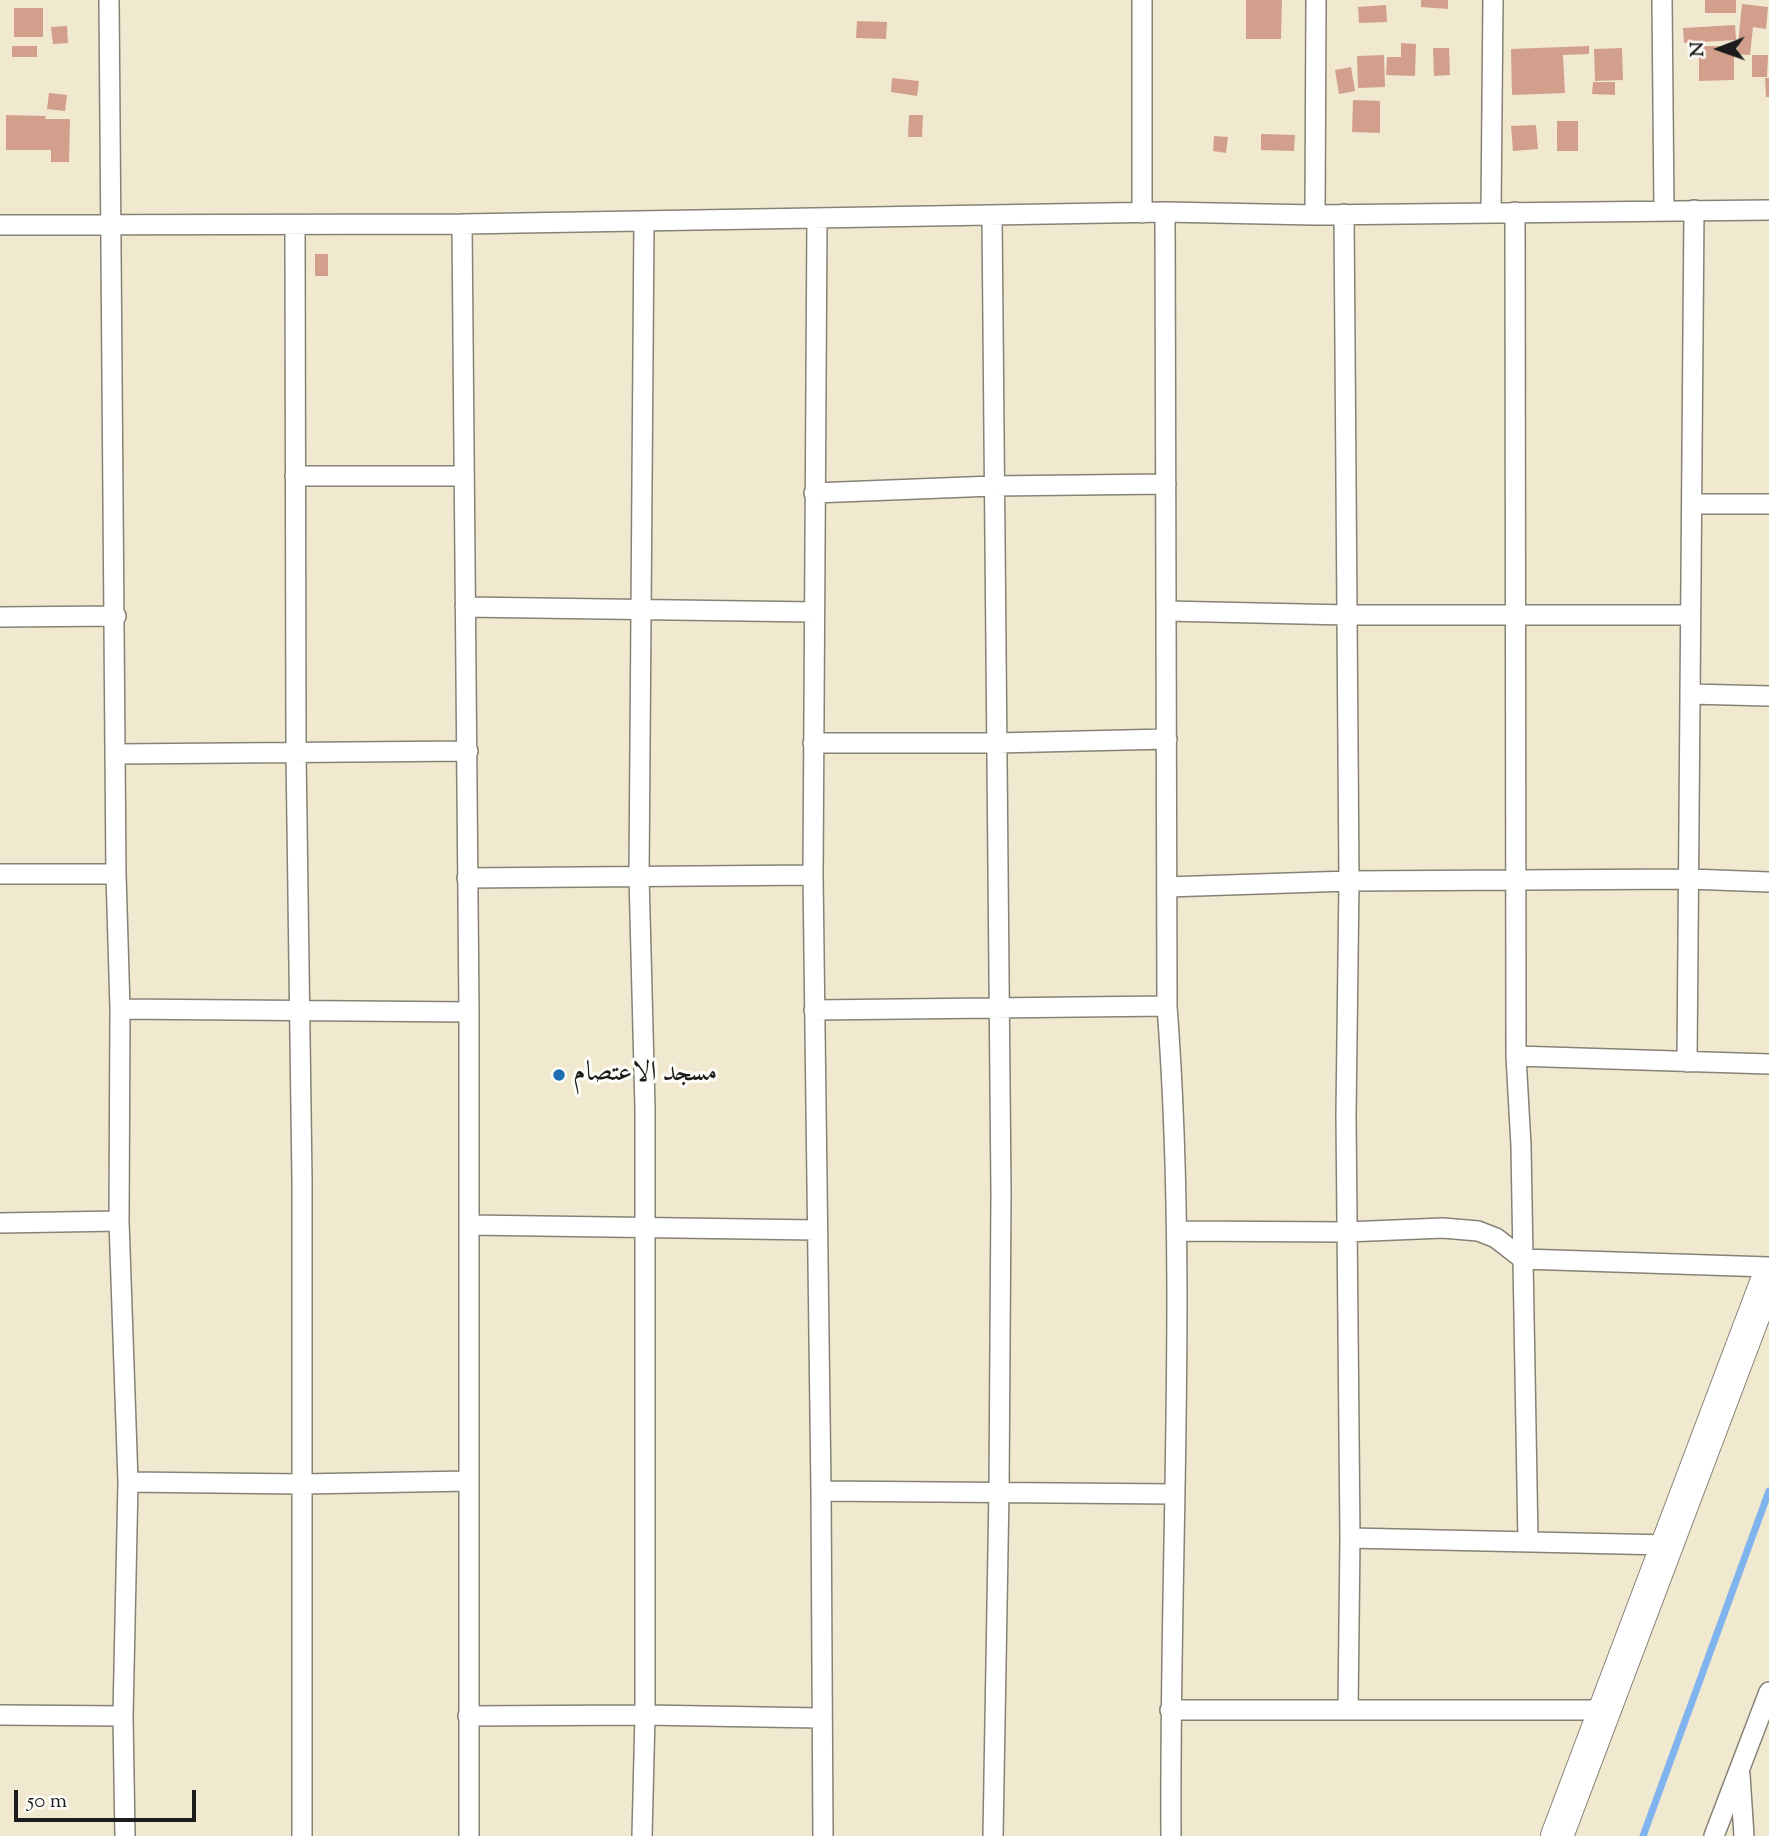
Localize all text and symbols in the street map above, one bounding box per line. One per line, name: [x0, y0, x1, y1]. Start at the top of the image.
north arrow: [1685, 14, 1755, 84]
text: N: [1685, 42, 1712, 57]
place label: مسجد الاعتصام: [573, 1058, 717, 1092]
marker: مسجد الاعتصام: [551, 1067, 567, 1083]
scale bar: [18, 1776, 200, 1820]
text: 50 m: [27, 1787, 67, 1817]

